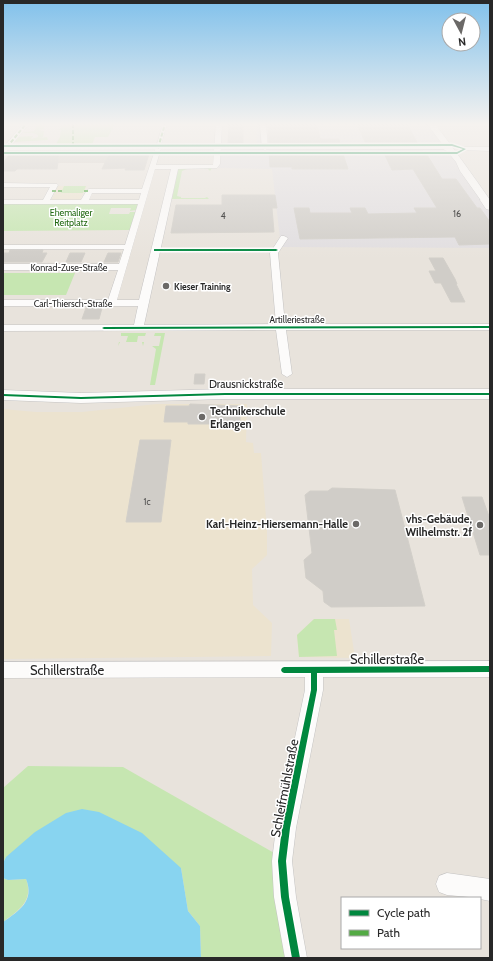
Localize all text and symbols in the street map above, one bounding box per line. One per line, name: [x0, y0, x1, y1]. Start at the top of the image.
north arrow: [441, 12, 481, 52]
text: N: [458, 35, 467, 49]
park label: Ehemaliger Reitplatz: [50, 207, 92, 228]
house number: 16: [453, 208, 461, 219]
house number: 4: [220, 210, 226, 221]
street label: Konrad-Zuse-Straße: [31, 262, 108, 273]
marker: Kieser Training: [161, 281, 171, 291]
place label: Kieser Training: [174, 281, 231, 292]
street label: Carl-Thiersch-Straße: [34, 298, 113, 309]
street label: Artilleriestraße: [269, 314, 325, 325]
street label: Drausnickstraße: [209, 377, 283, 391]
place label: Technikerschule Erlangen: [210, 404, 286, 431]
marker: Technikerschule Erlangen: [197, 412, 207, 422]
house number: 1c: [143, 496, 151, 507]
place label: vhs-Gebäude, Wilhelmstr. 2f: [406, 512, 472, 539]
place label: Karl-Heinz-Hiersemann-Halle: [206, 517, 348, 531]
marker: Karl-Heinz-Hiersemann-Halle: [351, 519, 361, 529]
marker: vhs-Gebäude, Wilhelmstr. 2f: [475, 520, 485, 530]
street label: Schillerstraße: [350, 651, 424, 667]
street label: Schillerstraße: [30, 662, 104, 678]
street label: Schleifmühlstraße: [267, 737, 301, 838]
legend: [341, 897, 481, 949]
text: Cycle path: [377, 905, 430, 920]
text: Path: [377, 925, 400, 940]

